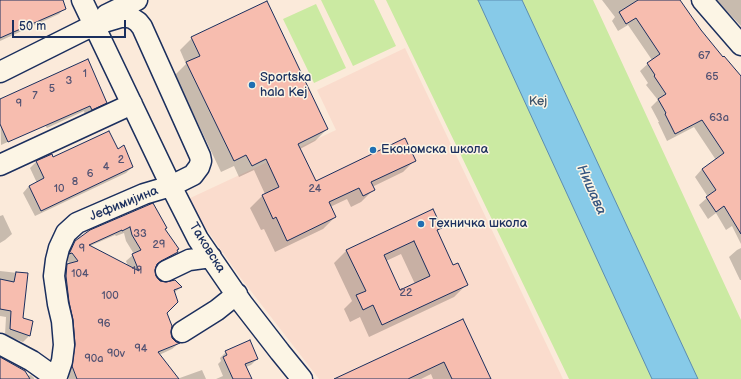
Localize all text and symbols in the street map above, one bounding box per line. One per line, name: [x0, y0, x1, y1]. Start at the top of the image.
scale bar: [14, 12, 128, 38]
text: 50 m: [19, 19, 46, 34]
house number: 67: [698, 49, 710, 63]
house number: 1: [83, 67, 87, 81]
place label: Sportska hala Kej: [260, 70, 311, 101]
house number: 65: [705, 70, 719, 84]
house number: 3: [66, 74, 72, 88]
marker: Sportska hala Kej: [247, 80, 257, 90]
house number: 5: [49, 82, 55, 96]
house number: 7: [32, 89, 38, 103]
park label: Кеј: [529, 94, 547, 110]
house number: 9: [16, 97, 22, 111]
house number: 63a: [709, 111, 729, 125]
place label: Економска школа: [381, 142, 488, 158]
marker: Економска школа: [368, 145, 378, 155]
house number: 2: [118, 153, 124, 167]
house number: 4: [103, 160, 109, 174]
water label: Нишава: [573, 162, 609, 218]
house number: 6: [87, 167, 93, 181]
house number: 8: [72, 175, 78, 189]
house number: 10: [54, 182, 64, 196]
house number: 24: [308, 182, 322, 196]
street label: Јефимијина: [87, 183, 161, 225]
place label: Техничка школа: [429, 216, 527, 232]
marker: Техничка школа: [416, 219, 426, 229]
street label: Таковска: [185, 220, 229, 276]
house number: 33: [133, 227, 147, 241]
house number: 29: [153, 238, 165, 252]
house number: 9: [79, 242, 85, 256]
house number: 19: [132, 264, 142, 278]
house number: 104: [71, 267, 89, 281]
house number: 22: [400, 286, 412, 300]
house number: 100: [101, 289, 119, 303]
house number: 96: [97, 317, 111, 331]
house number: 94: [134, 342, 148, 356]
house number: 90v: [107, 347, 125, 361]
house number: 90a: [84, 352, 104, 366]

